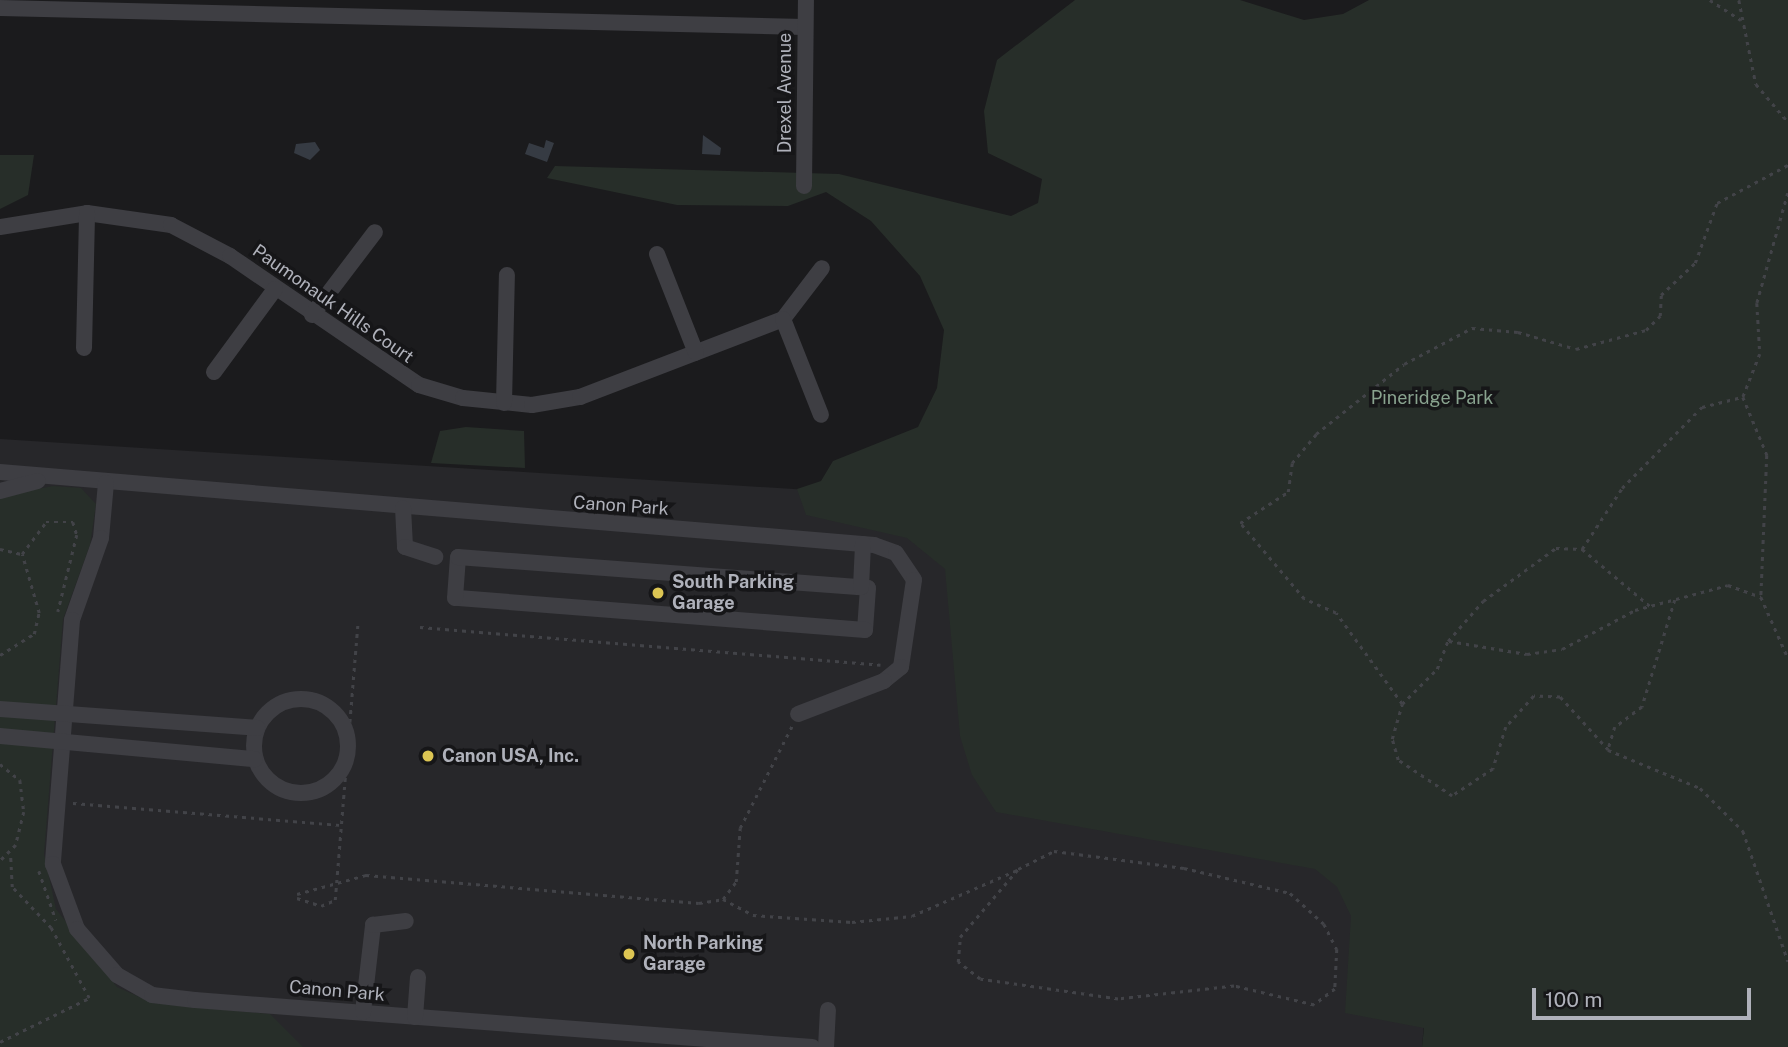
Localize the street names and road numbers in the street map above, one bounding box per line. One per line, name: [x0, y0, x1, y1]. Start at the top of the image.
street label: Drexel Avenue: [774, 33, 796, 153]
street label: Paumonauk Hills Court: [248, 240, 418, 368]
street label: Canon Park: [572, 492, 670, 520]
street label: Canon Park: [288, 976, 386, 1006]

